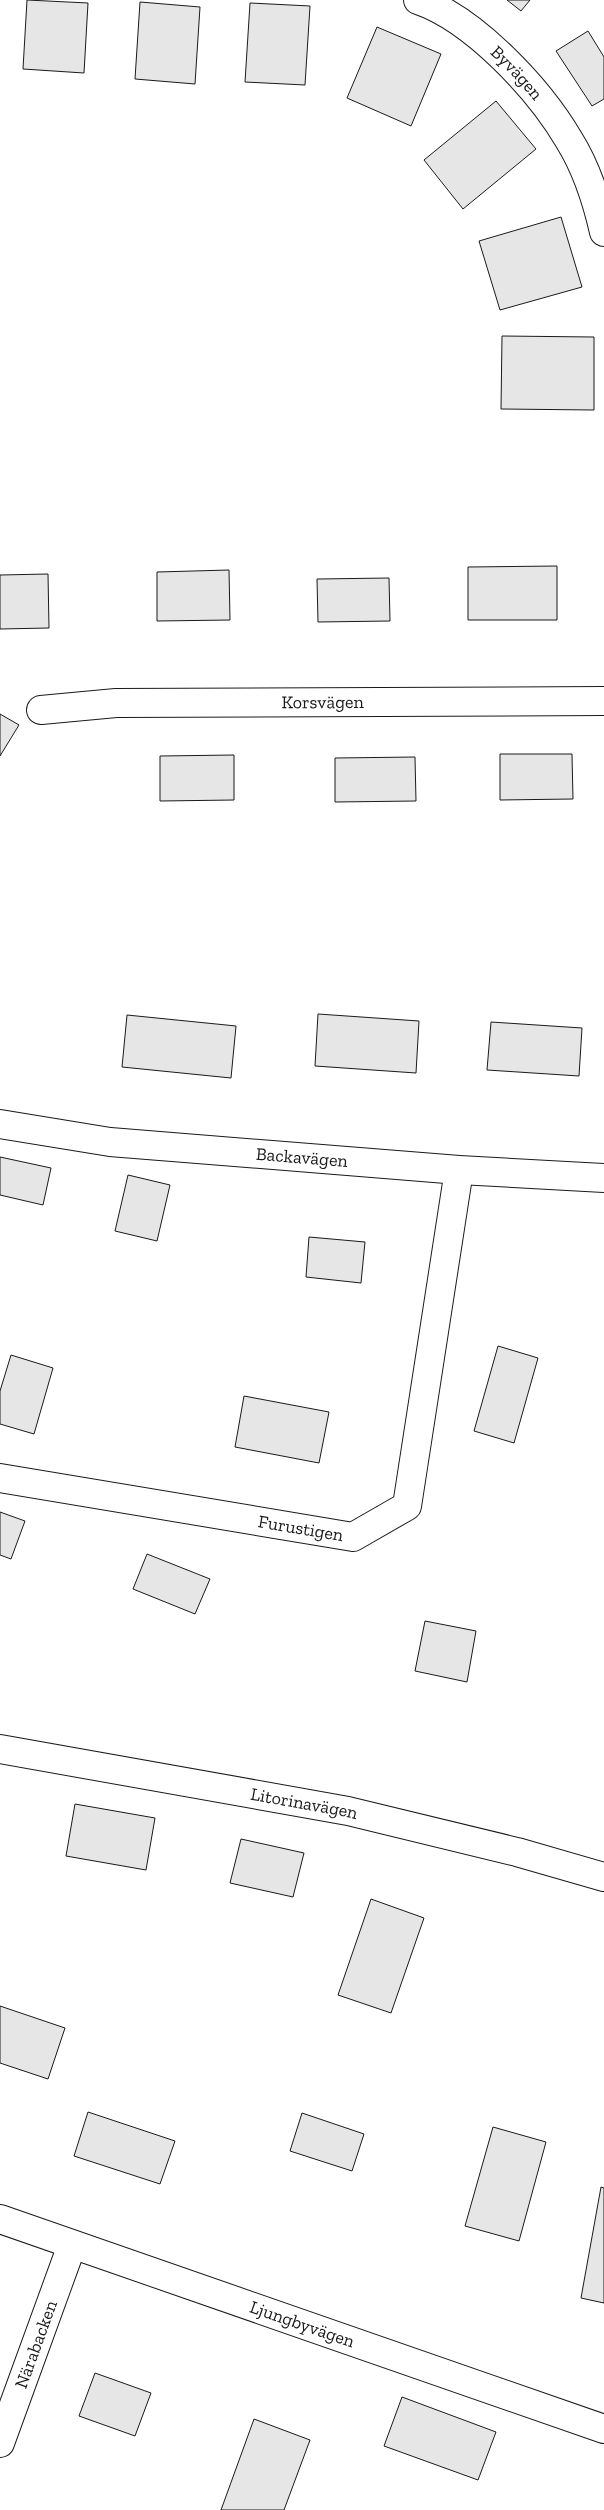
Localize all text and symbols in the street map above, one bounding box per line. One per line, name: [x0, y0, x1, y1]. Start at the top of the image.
street label: Byvägen: [486, 41, 548, 105]
street label: Korsvägen: [281, 691, 365, 713]
street label: Backavägen: [255, 1143, 349, 1172]
street label: Furustigen: [257, 1510, 346, 1546]
street label: Litorinavägen: [249, 1783, 361, 1824]
street label: Ljungbyvägen: [247, 2296, 358, 2353]
street label: Närabacken: [10, 2297, 62, 2391]

